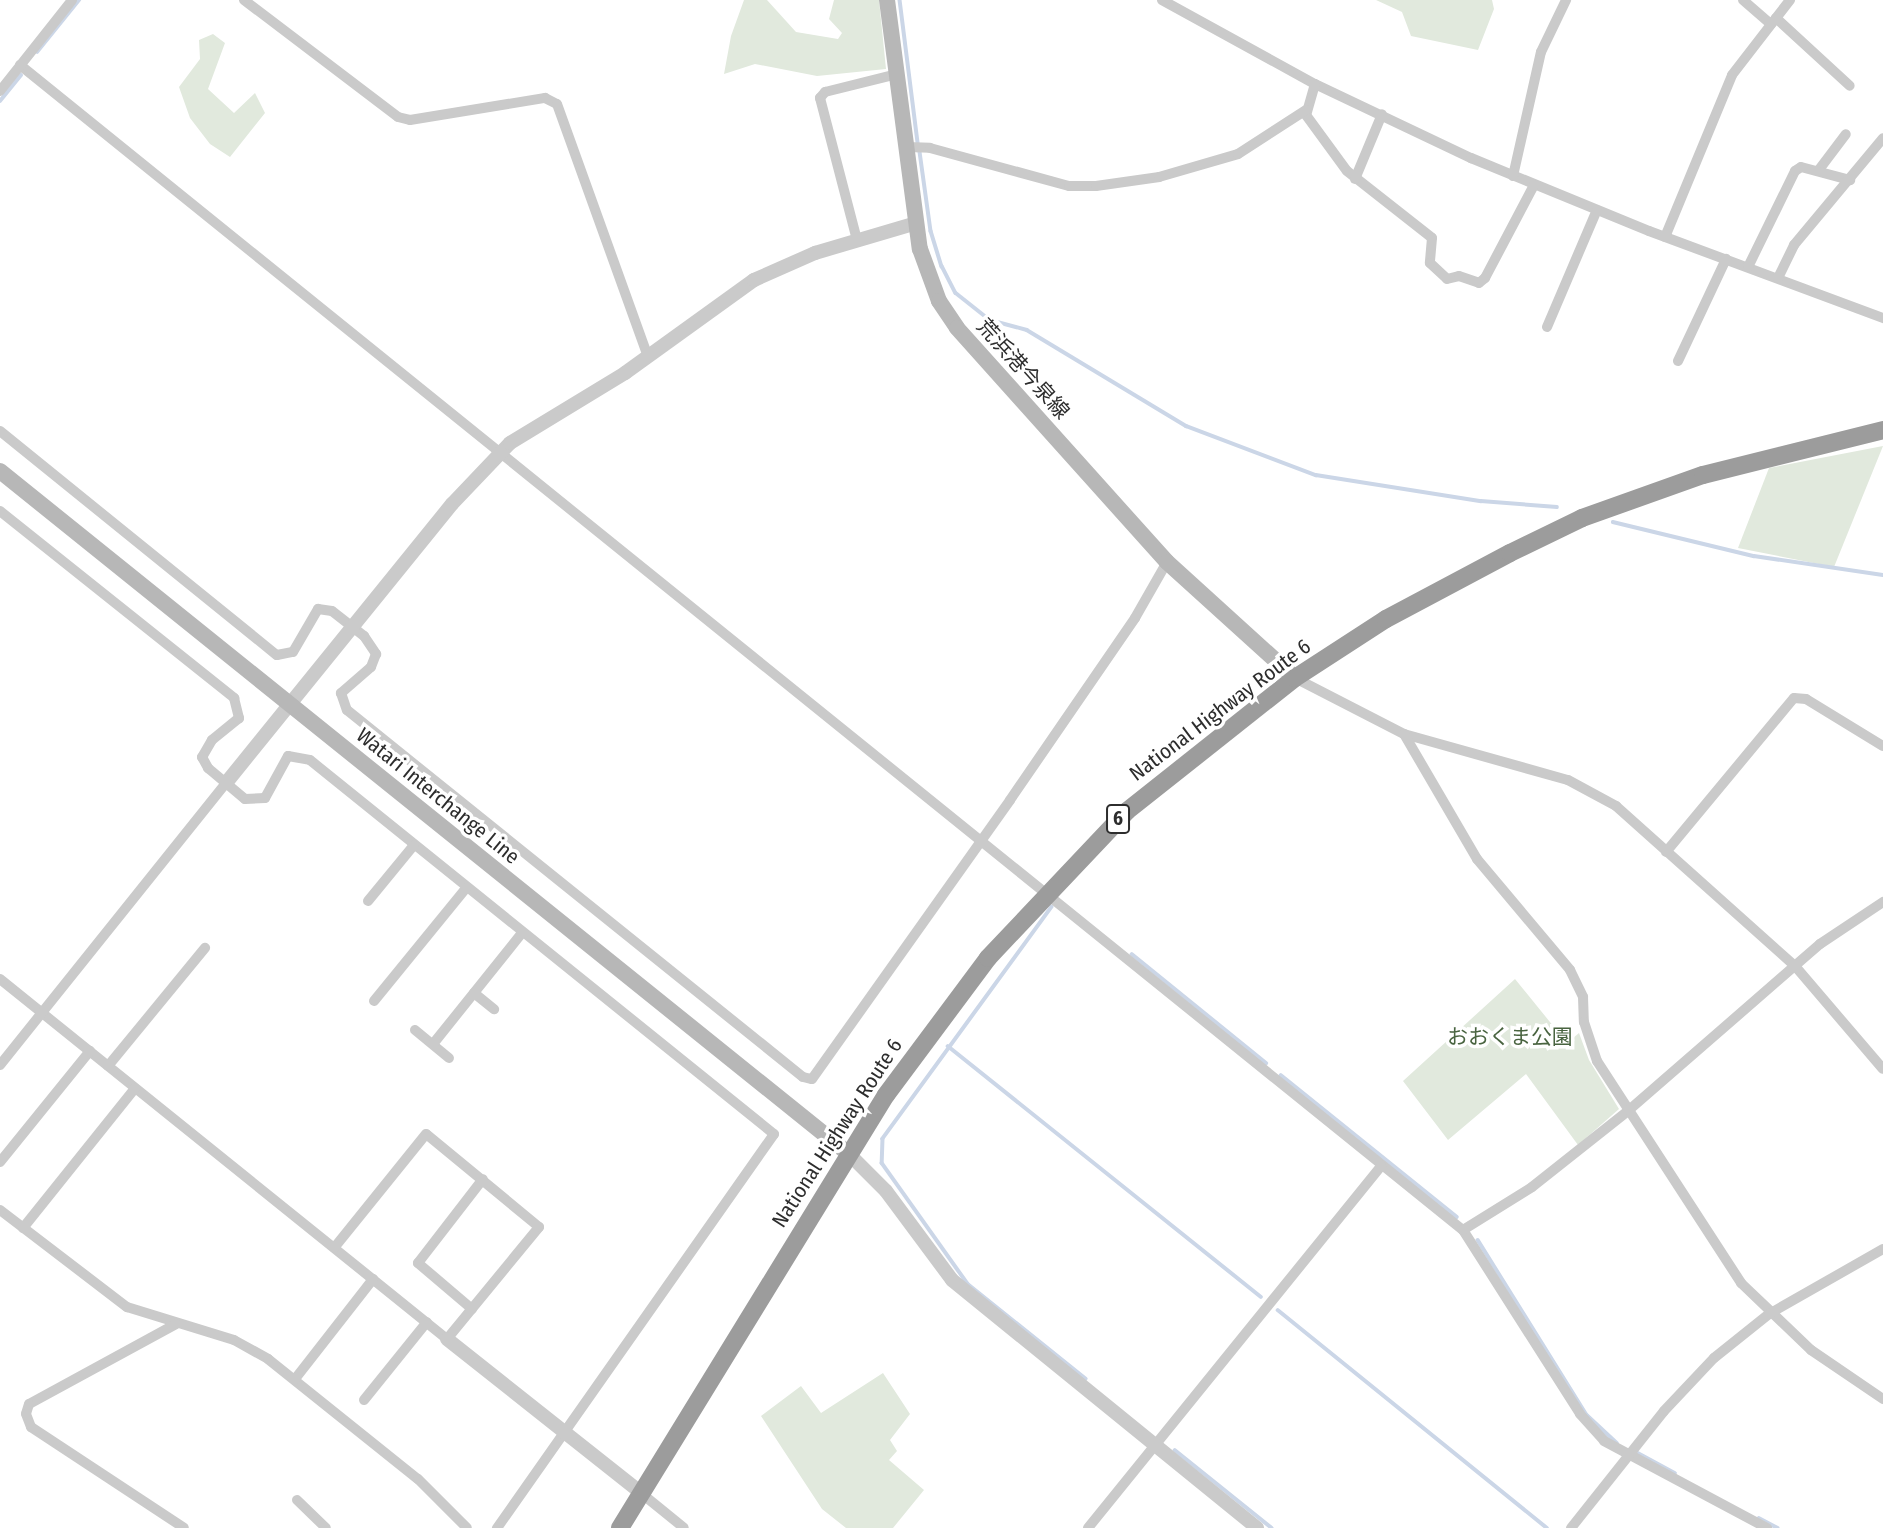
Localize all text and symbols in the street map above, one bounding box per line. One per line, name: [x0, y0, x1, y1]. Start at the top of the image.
street label: 荒浜港今泉線: [971, 314, 1075, 424]
street label: National Highway Route 6: [1125, 634, 1315, 786]
street label: Watari Interchange Line: [351, 722, 525, 870]
road number: 6: [1106, 804, 1130, 834]
park label: おおくま公園: [1447, 1024, 1573, 1050]
street label: National Highway Route 6: [767, 1034, 907, 1232]

